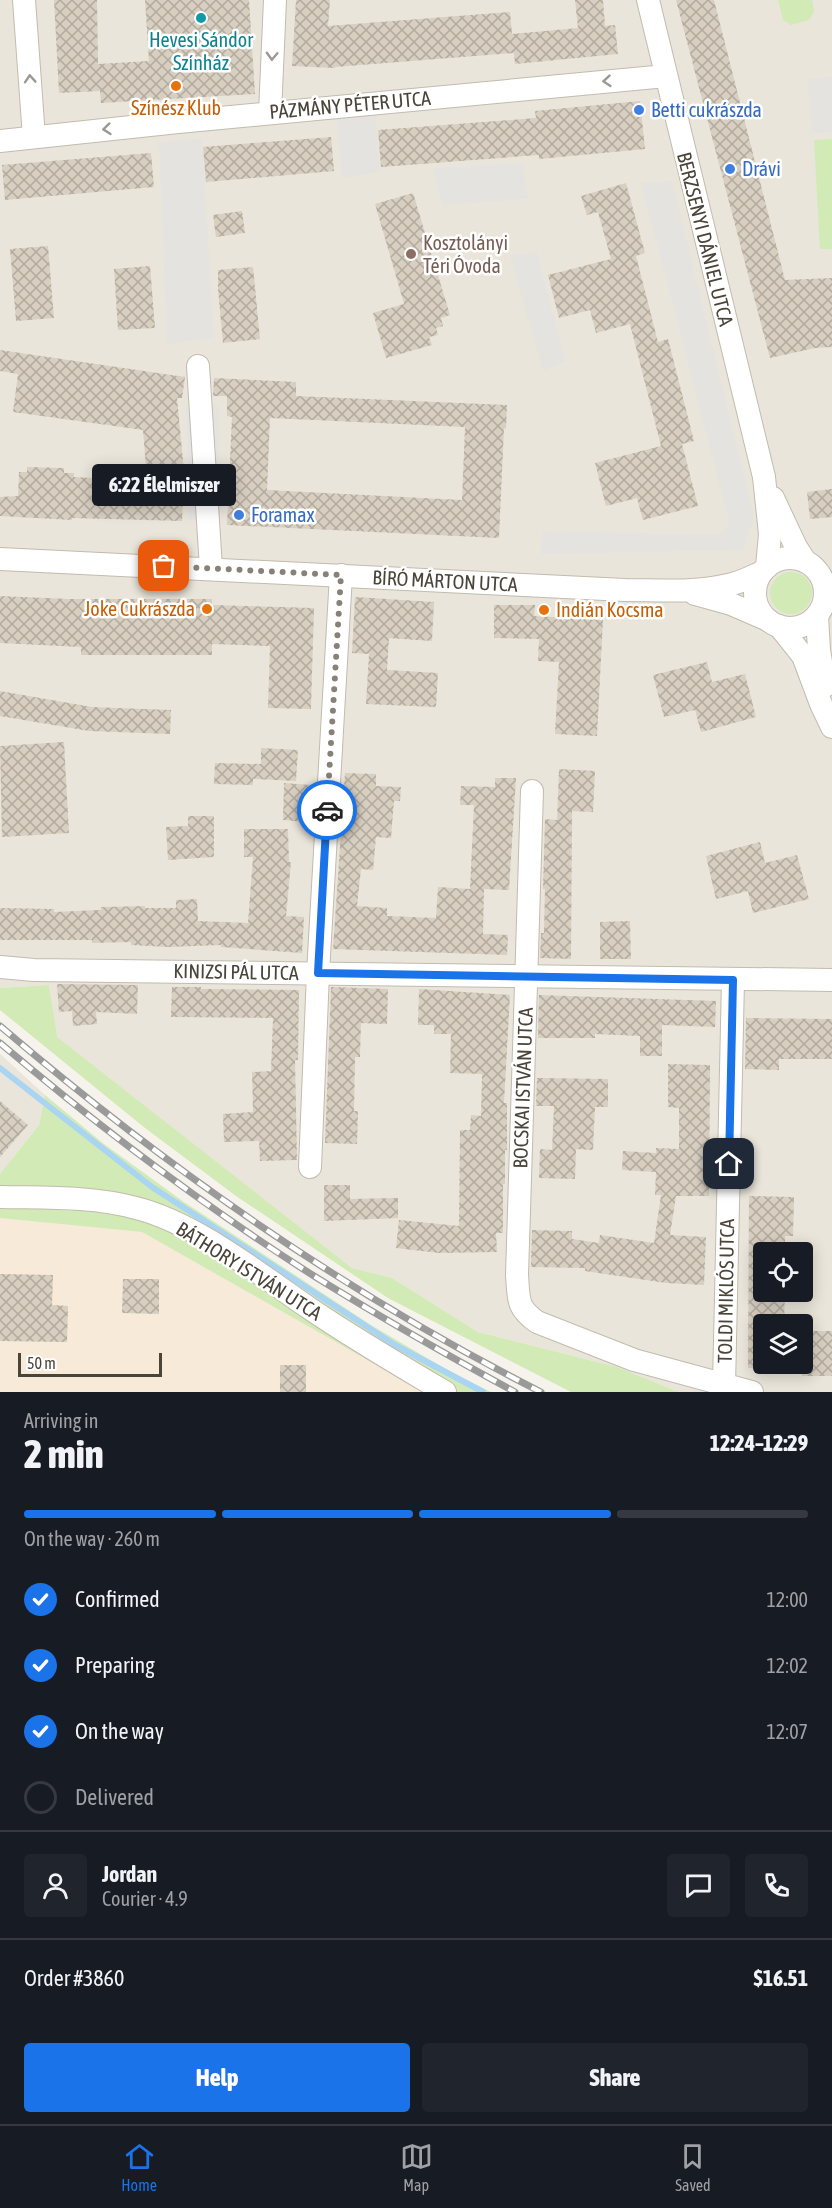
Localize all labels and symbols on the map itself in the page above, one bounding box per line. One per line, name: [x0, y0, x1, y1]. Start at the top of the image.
marker: Hevesi Sándor Színház: [194, 11, 208, 25]
place label: Hevesi Sándor Színház: [149, 28, 254, 74]
one-way arrow: [266, 52, 279, 61]
one-way arrow: [23, 74, 36, 83]
one-way arrow: [603, 74, 612, 87]
marker: Színész Klub: [169, 79, 183, 93]
street label: PÁZMÁNY PÉTER UTCA: [268, 86, 432, 123]
place label: Színész Klub: [131, 96, 221, 119]
place label: Betti cukrászda: [651, 98, 762, 121]
marker: Betti cukrászda: [632, 103, 646, 117]
one-way arrow: [103, 122, 112, 135]
street label: BERZSENYI DÁNIEL UTCA: [673, 150, 738, 328]
place label: Drávi: [742, 157, 781, 180]
marker: Drávi: [723, 162, 737, 176]
place label: Kosztolányi Téri Óvoda: [423, 231, 508, 277]
marker: Kosztolányi Téri Óvoda: [404, 247, 418, 261]
callout: 6:22 Élelmiszer: [92, 464, 236, 506]
place label: Foramax: [251, 503, 315, 526]
marker: Foramax: [232, 508, 246, 522]
pin: [138, 540, 189, 591]
street label: BÍRÓ MÁRTON UTCA: [372, 565, 519, 596]
place label: Joke Cukrászda: [84, 597, 195, 620]
place label: Indián Kocsma: [556, 598, 664, 621]
marker: Joke Cukrászda: [200, 602, 214, 616]
marker: Indián Kocsma: [537, 603, 551, 617]
courier: [297, 780, 357, 840]
street label: KINIZSI PÁL UTCA: [173, 959, 299, 984]
street label: BOCSKAI ISTVÁN UTCA: [508, 1007, 537, 1169]
pin: [703, 1138, 754, 1189]
street label: BÁTHORY ISTVÁN UTCA: [172, 1217, 326, 1325]
street label: TOLDI MIKLÓS UTCA: [713, 1218, 738, 1363]
scale bar: [18, 1350, 162, 1378]

